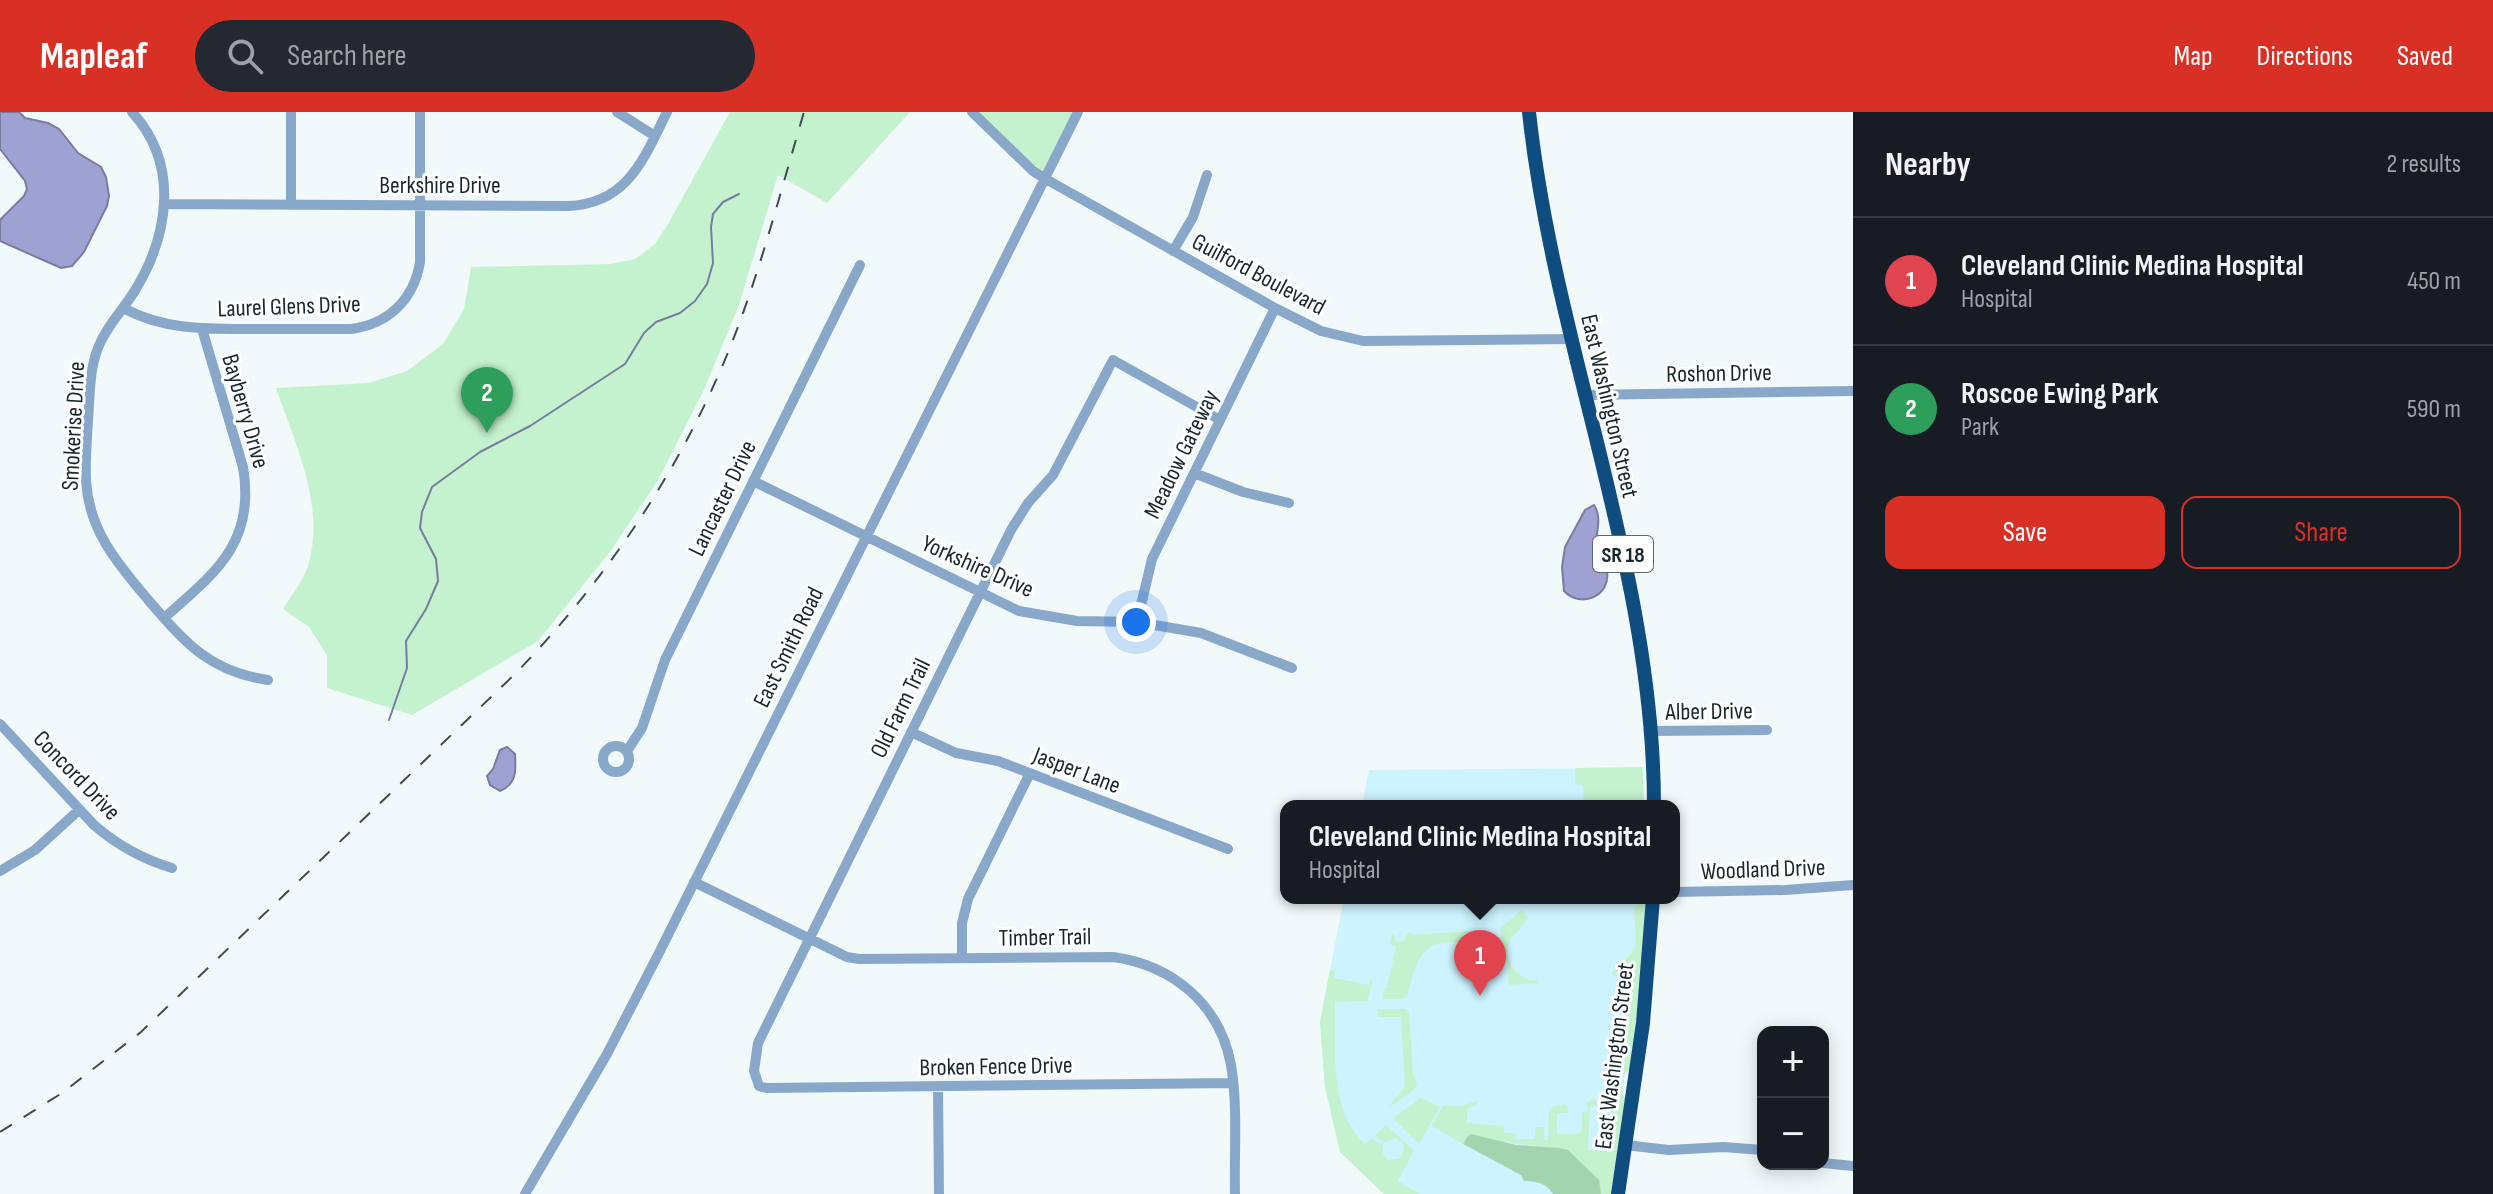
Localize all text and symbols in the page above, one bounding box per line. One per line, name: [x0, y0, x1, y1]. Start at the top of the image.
search box: [195, 20, 755, 92]
text: Mapleaf: [40, 34, 147, 79]
icon: search: [223, 34, 267, 78]
text: Search here: [287, 38, 407, 74]
text: Map: [2174, 40, 2213, 73]
text: Directions: [2257, 40, 2353, 73]
text: Saved: [2397, 40, 2453, 73]
text: Nearby: [1885, 144, 1971, 185]
text: 2 results: [2387, 149, 2461, 180]
street label: Berkshire Drive: [379, 171, 501, 200]
street label: Guilford Boulevard: [1187, 227, 1330, 322]
text: Cleveland Clinic Medina Hospital: [1961, 248, 2304, 284]
text: 1: [1906, 266, 1916, 297]
text: 450 m: [2407, 266, 2461, 297]
text: Hospital: [1961, 284, 2033, 315]
street label: Laurel Glens Drive: [217, 290, 361, 323]
street label: East Washington Street: [1574, 311, 1645, 501]
street label: Bayberry Drive: [215, 351, 276, 472]
street label: Roshon Drive: [1666, 358, 1772, 389]
street label: Smokerise Drive: [56, 361, 91, 491]
pin: 2: [461, 367, 513, 433]
text: Roscoe Ewing Park: [1961, 376, 2158, 412]
street label: Meadow Gateway: [1138, 385, 1225, 523]
text: 2: [1905, 394, 1917, 425]
text: 590 m: [2407, 394, 2461, 425]
text: Park: [1961, 412, 1999, 443]
street label: Lancaster Drive: [682, 436, 763, 561]
button: Save: [1885, 496, 2165, 569]
button: Share: [2181, 496, 2461, 569]
street label: Yorkshire Drive: [917, 529, 1038, 604]
road number: SR 18: [1593, 536, 1653, 572]
street label: East Smith Road: [747, 582, 830, 712]
your location: [1116, 602, 1156, 642]
street label: Old Farm Trail: [864, 654, 937, 763]
street label: Alber Drive: [1664, 696, 1753, 727]
street label: Concord Drive: [27, 725, 126, 826]
street label: Jasper Lane: [1028, 740, 1125, 800]
popup: [1280, 800, 1680, 904]
text: Cleveland Clinic Medina Hospital: [1309, 819, 1651, 855]
street label: Woodland Drive: [1700, 853, 1826, 886]
text: Hospital: [1309, 855, 1380, 886]
street label: Timber Trail: [998, 922, 1092, 953]
pin: 1: [1454, 930, 1506, 996]
street label: East Washington Street: [1589, 961, 1640, 1151]
map controls: [1757, 1026, 1829, 1170]
button: +: [1757, 1026, 1829, 1098]
street label: Broken Fence Drive: [919, 1051, 1073, 1082]
button: −: [1757, 1098, 1829, 1170]

